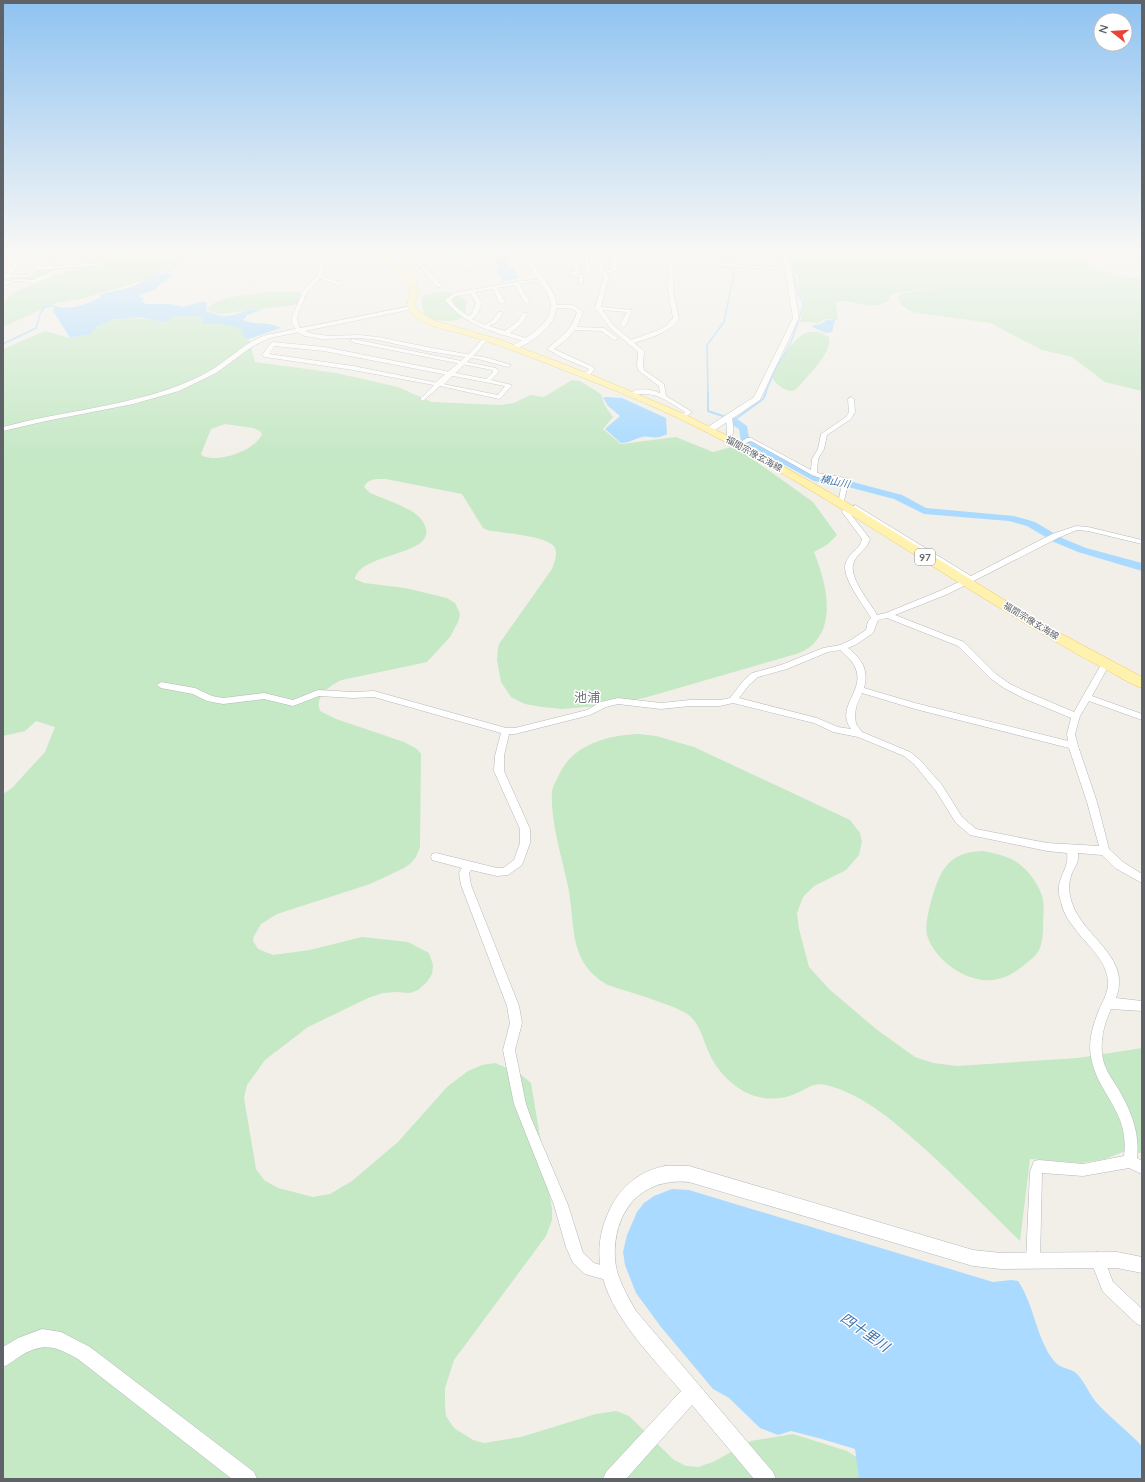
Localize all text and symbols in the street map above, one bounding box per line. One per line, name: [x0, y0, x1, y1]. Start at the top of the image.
north arrow: [1093, 12, 1133, 52]
text: N: [1096, 23, 1110, 35]
street label: 福間宗像玄海線: [724, 433, 785, 474]
water label: 横山川: [819, 472, 852, 490]
road number: 97: [915, 549, 935, 565]
street label: 福間宗像玄海線: [1001, 600, 1062, 642]
district label: 池浦: [574, 689, 600, 705]
water label: 四十里川: [837, 1309, 895, 1356]

